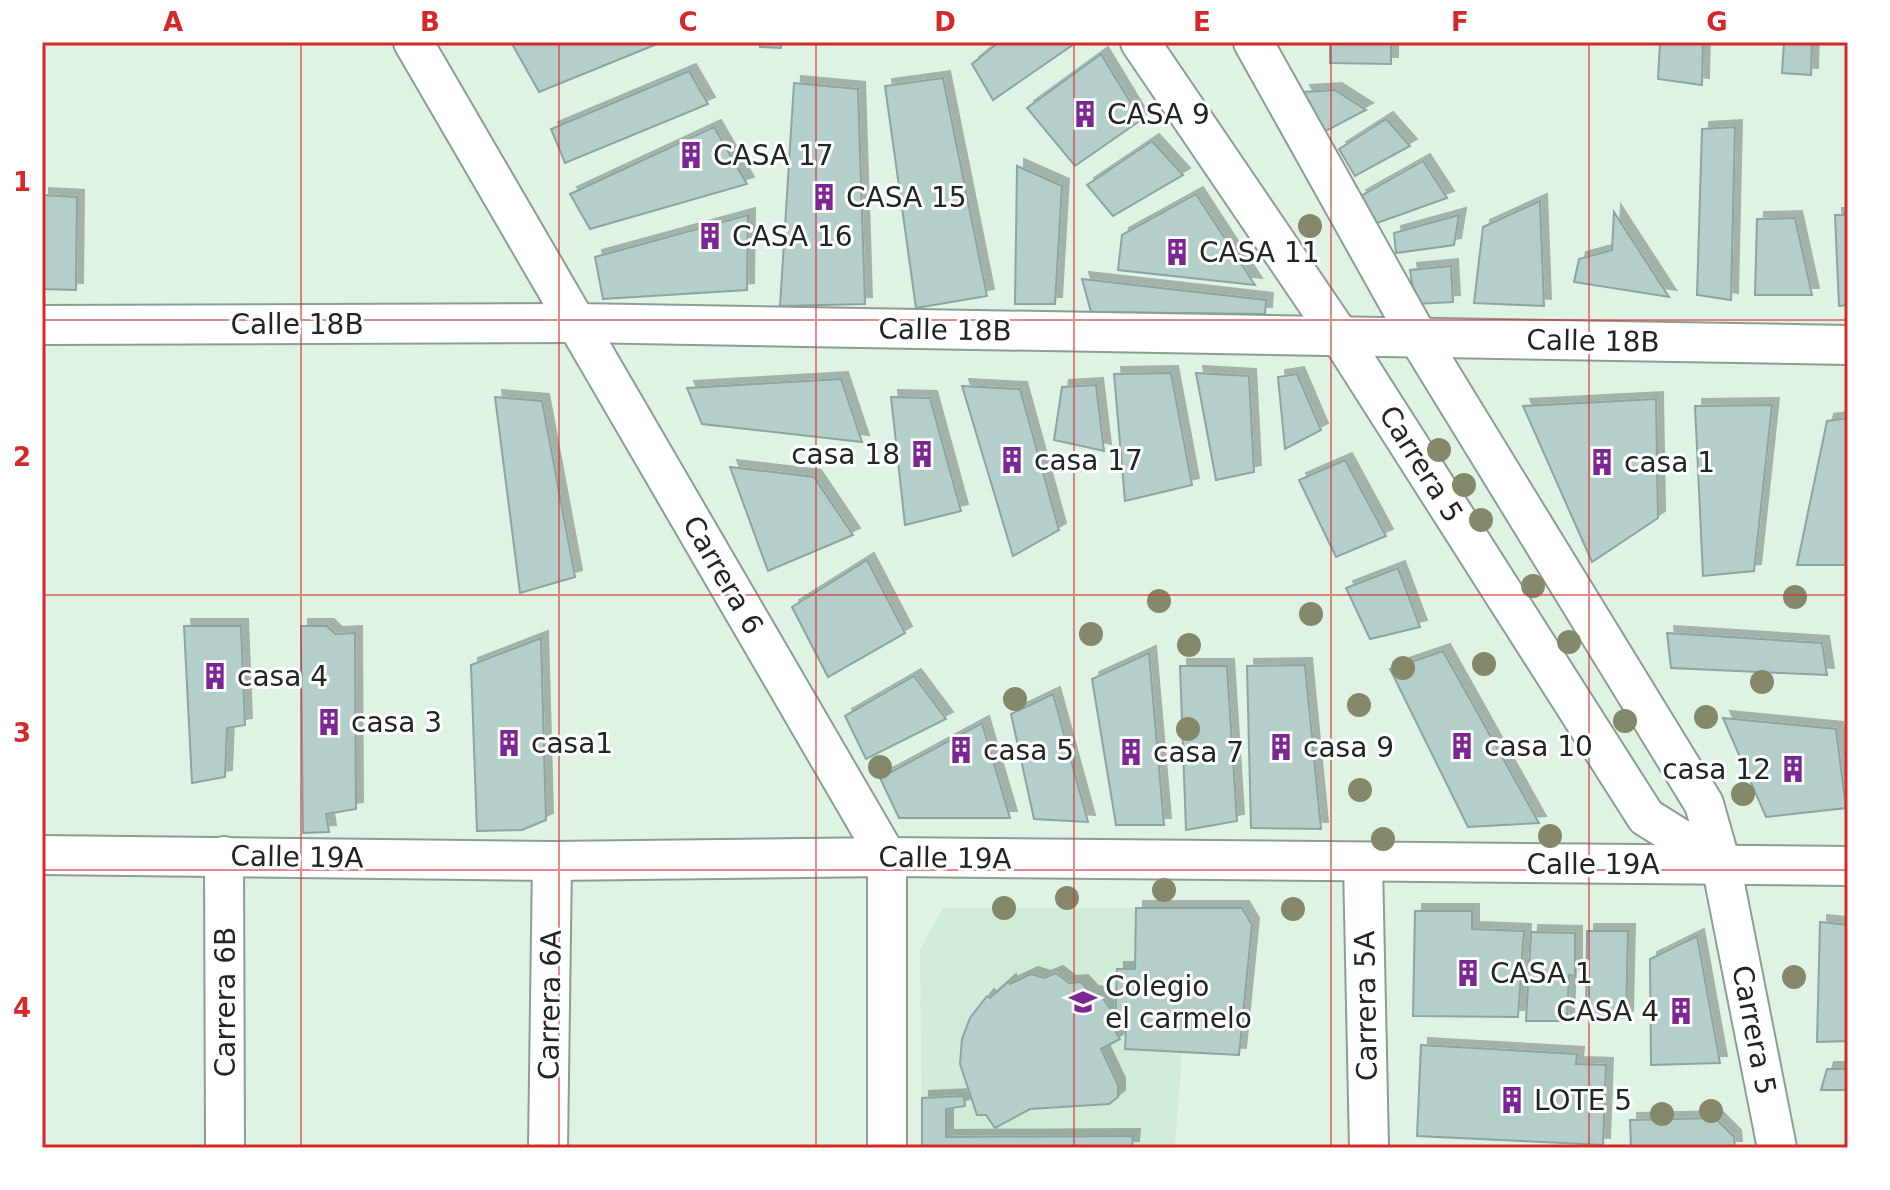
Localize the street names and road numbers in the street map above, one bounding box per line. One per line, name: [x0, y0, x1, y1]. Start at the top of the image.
street label: Calle 18B: [230, 308, 364, 341]
street label: Calle 18B: [878, 312, 1012, 348]
street label: Calle 18B: [1526, 323, 1660, 359]
street label: Carrera 5: [1372, 400, 1470, 528]
street label: Carrera 6: [676, 510, 770, 640]
street label: Calle 19A: [230, 839, 364, 875]
street label: Calle 19A: [878, 840, 1012, 876]
street label: Calle 19A: [1526, 848, 1660, 881]
street label: Carrera 6B: [209, 927, 242, 1077]
street label: Carrera 6A: [532, 930, 568, 1080]
street label: Carrera 5A: [1348, 931, 1384, 1081]
street label: Carrera 5: [1725, 962, 1783, 1098]

